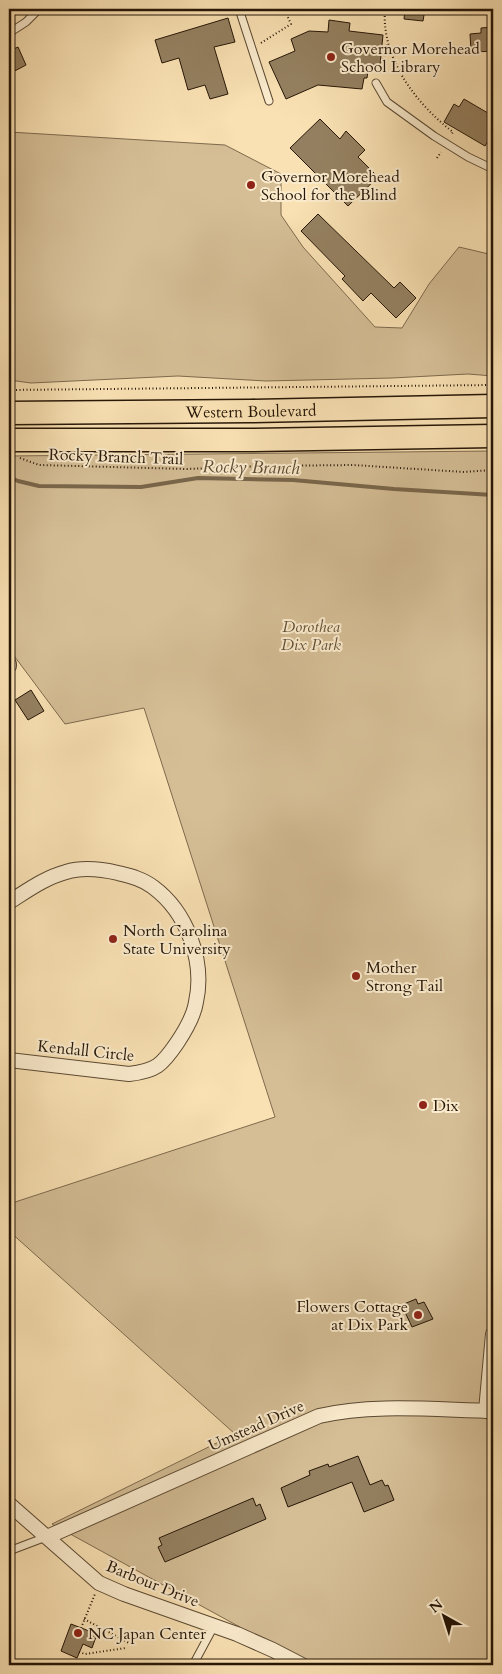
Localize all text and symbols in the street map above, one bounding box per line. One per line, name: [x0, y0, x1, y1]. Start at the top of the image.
place label: Governor Morehead School Library: [341, 38, 480, 78]
marker: Governor Morehead School Library: [325, 51, 337, 63]
place label: Governor Morehead School for the Blind: [261, 166, 400, 206]
marker: Governor Morehead School for the Blind: [245, 179, 257, 191]
street label: Western Boulevard: [184, 400, 317, 424]
street label: Rocky Branch Trail: [48, 444, 184, 470]
water label: Rocky Branch: [202, 454, 300, 481]
park label: Dorothea Dix Park: [281, 616, 341, 656]
place label: North Carolina State University: [123, 920, 231, 960]
marker: North Carolina State University: [107, 933, 119, 945]
place label: Mother Strong Tail: [366, 957, 443, 997]
marker: Mother Strong Tail: [350, 970, 362, 982]
street label: Kendall Circle: [36, 1035, 135, 1067]
place label: Dix: [433, 1095, 459, 1117]
marker: Dix: [417, 1099, 429, 1111]
place label: Flowers Cottage at Dix Park: [296, 1296, 408, 1336]
marker: Flowers Cottage at Dix Park: [412, 1309, 424, 1321]
street label: Umstead Drive: [205, 1395, 308, 1457]
street label: Barbour Drive: [103, 1555, 202, 1613]
north arrow: [420, 1592, 470, 1642]
text: N: [425, 1595, 447, 1617]
place label: NC Japan Center: [88, 1623, 206, 1645]
marker: NC Japan Center: [72, 1627, 84, 1639]

